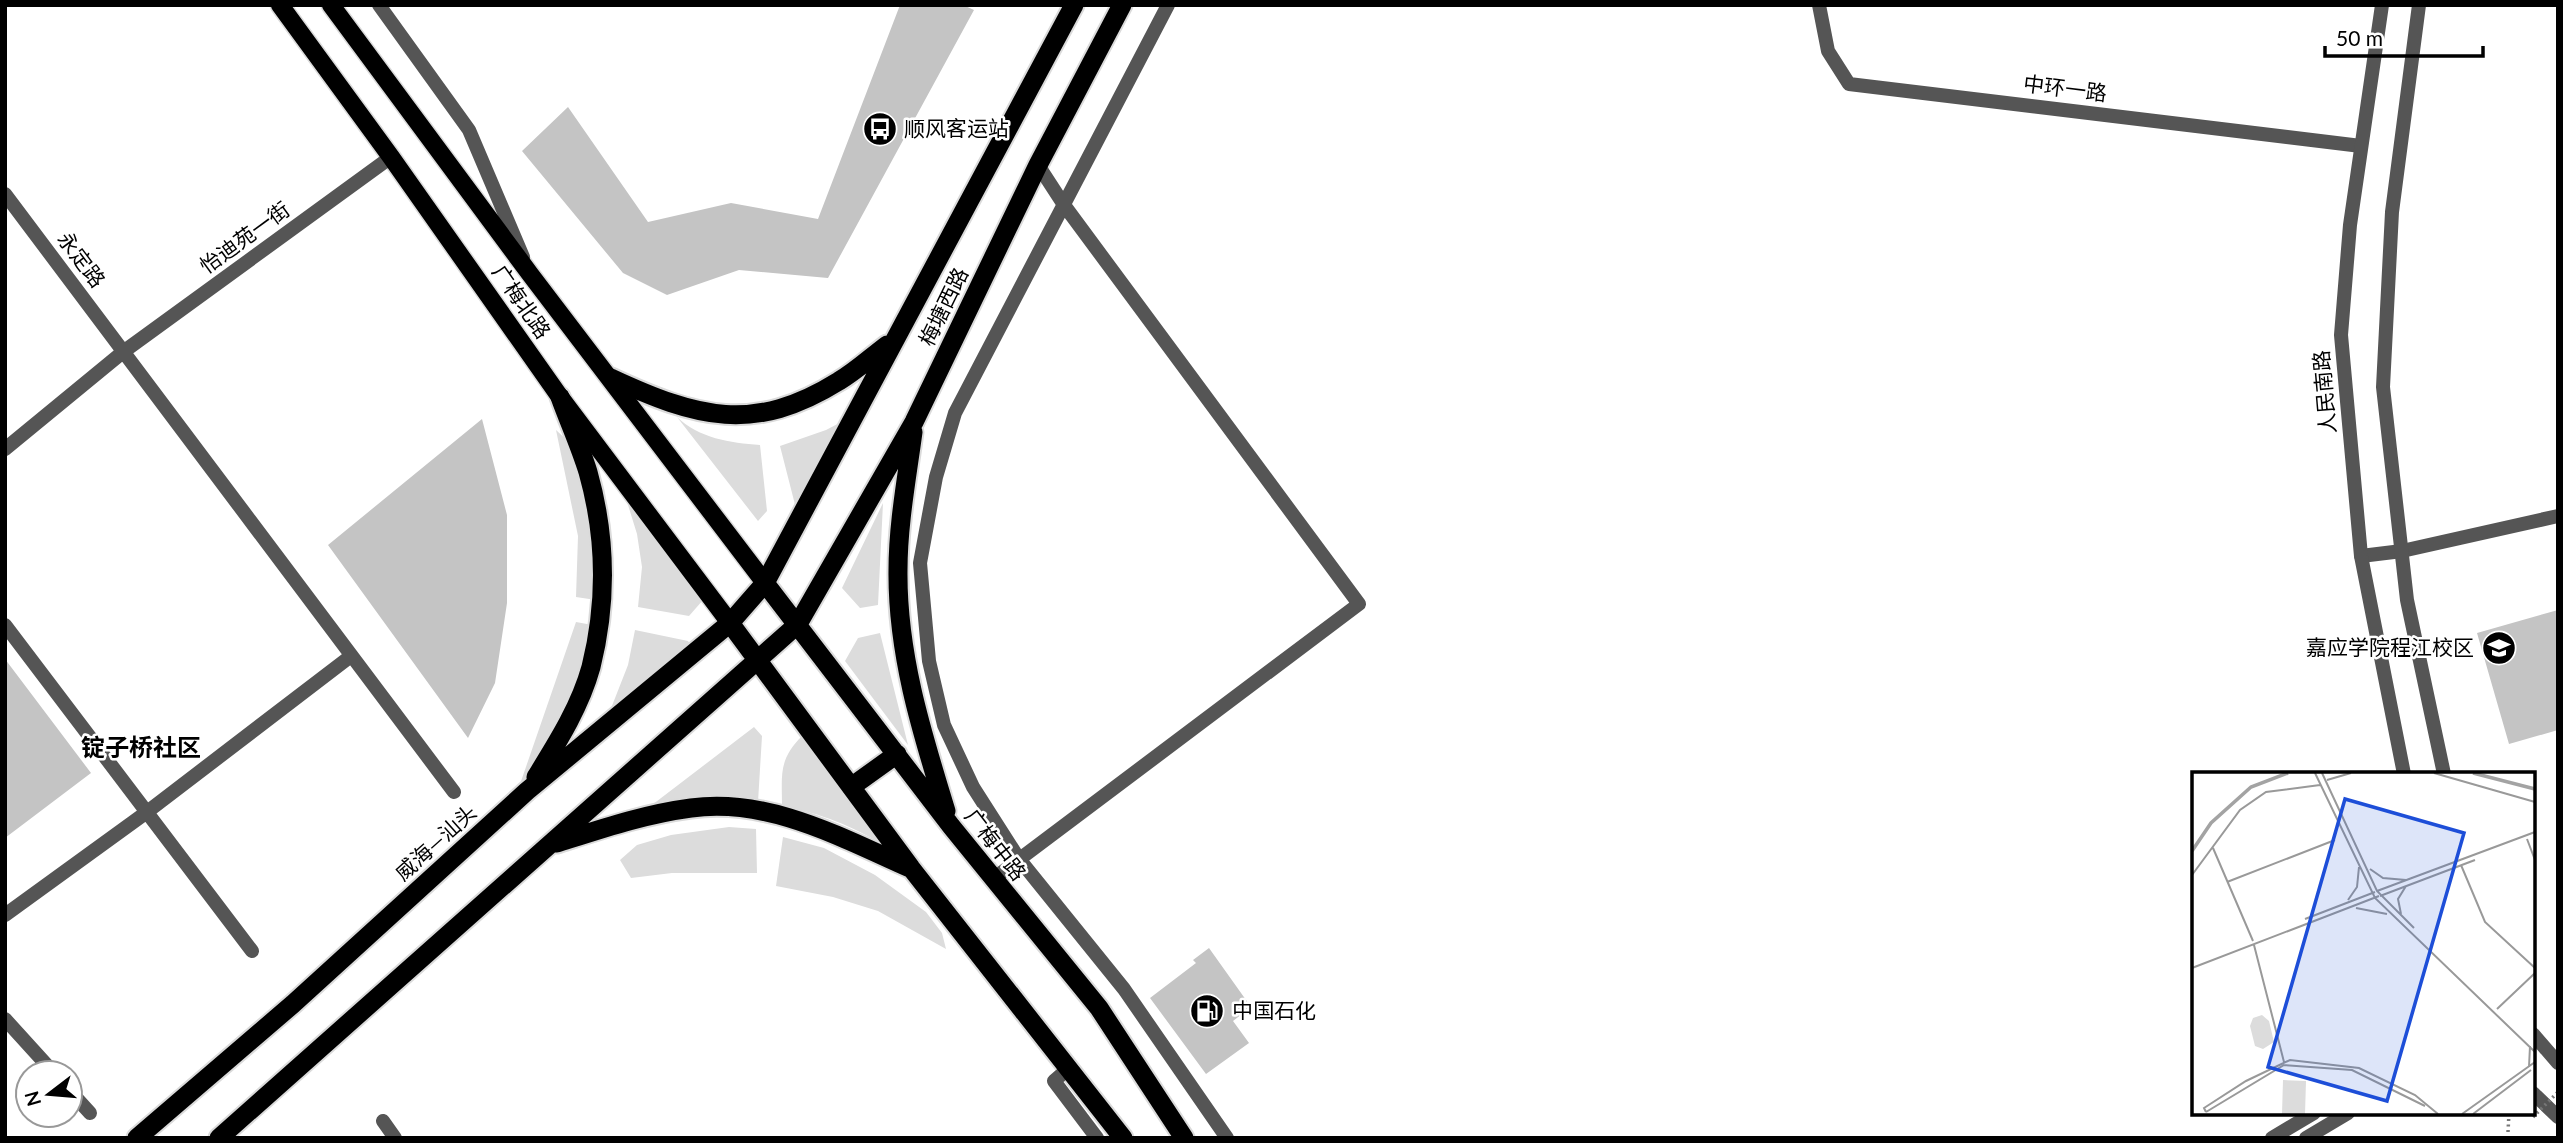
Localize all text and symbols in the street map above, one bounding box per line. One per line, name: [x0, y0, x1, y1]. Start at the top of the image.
scale bar: [2325, 14, 2482, 58]
text: 50 m: [2336, 25, 2383, 50]
street label: 中环一路: [2022, 70, 2108, 105]
bus stop icon: 顺风客运站: [861, 110, 899, 148]
place label: 顺风客运站: [904, 115, 1009, 140]
street label: 怡迪苑一街: [194, 196, 294, 278]
street label: 永定路: [53, 226, 111, 292]
street label: 广梅北路: [488, 260, 557, 343]
street label: 梅塘西路: [913, 263, 972, 350]
street label: 人民南路: [2307, 349, 2340, 435]
school or university icon: 嘉应学院程江校区: [2480, 629, 2518, 667]
place label: 嘉应学院程江校区: [2306, 634, 2474, 659]
district label: 锭子桥社区: [81, 732, 201, 761]
inset map: [2192, 772, 2535, 1115]
street label: 威海—汕头: [389, 799, 481, 885]
street label: 广梅中路: [960, 803, 1032, 885]
fuel station icon: 中国石化: [1188, 992, 1226, 1030]
place label: 中国石化: [1232, 997, 1316, 1022]
north arrow: [14, 1059, 84, 1129]
text: N: [19, 1089, 45, 1109]

